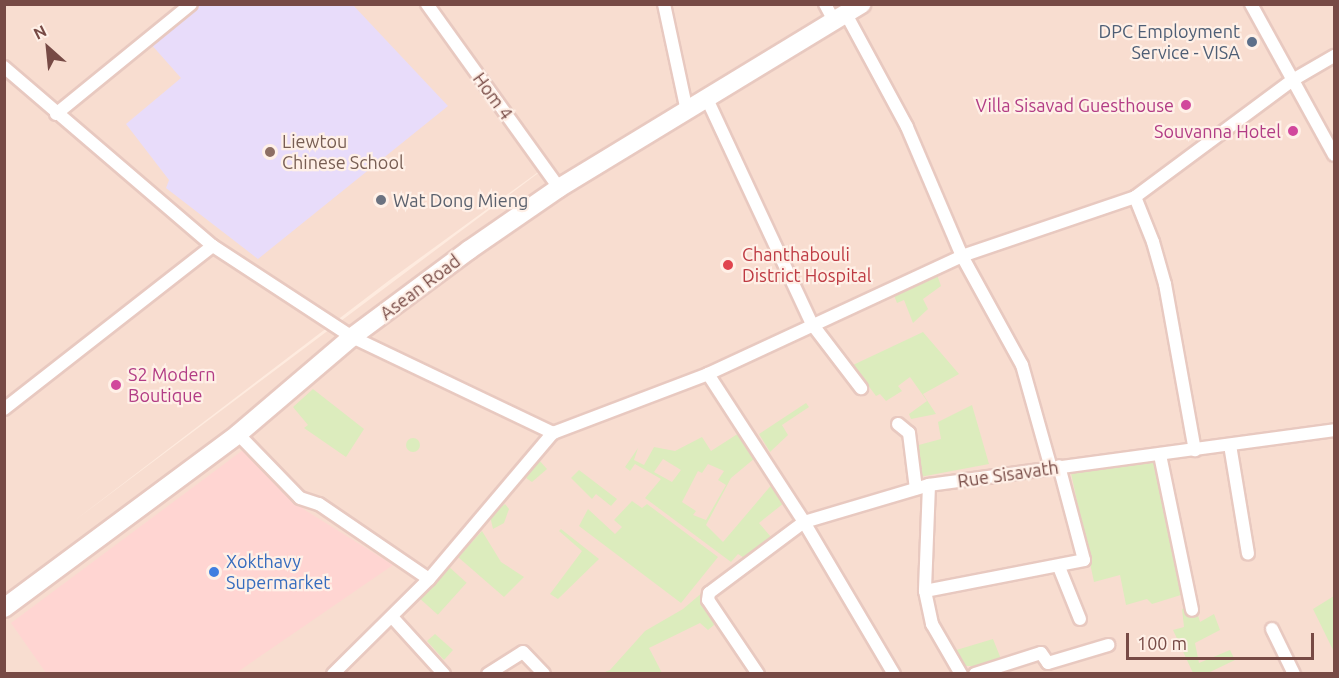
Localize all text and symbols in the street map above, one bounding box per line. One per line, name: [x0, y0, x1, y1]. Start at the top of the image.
north arrow: [18, 18, 78, 78]
text: N: [30, 21, 49, 43]
place label: DPC Employment Service - VISA: [1099, 21, 1240, 63]
marker: DPC Employment Service - VISA: [1245, 35, 1259, 49]
street label: Hom 4: [469, 68, 517, 124]
place label: Villa Sisavad Guesthouse: [975, 94, 1174, 116]
marker: Villa Sisavad Guesthouse: [1179, 98, 1193, 112]
place label: Souvanna Hotel: [1154, 120, 1281, 142]
marker: Souvanna Hotel: [1286, 124, 1300, 138]
place label: Liewtou Chinese School: [282, 131, 404, 174]
marker: Liewtou Chinese School: [263, 145, 277, 159]
place label: Wat Dong Mieng: [393, 189, 528, 211]
marker: Wat Dong Mieng: [374, 193, 388, 207]
place label: Chanthabouli District Hospital: [742, 244, 872, 286]
street label: Asean Road: [376, 250, 464, 324]
marker: Chanthabouli District Hospital: [719, 256, 737, 274]
place label: S2 Modern Boutique: [128, 364, 215, 406]
marker: S2 Modern Boutique: [109, 378, 123, 392]
street label: Rue Sisavath: [956, 456, 1060, 492]
place label: Xokthavy Supermarket: [226, 551, 330, 594]
marker: Xokthavy Supermarket: [207, 565, 221, 579]
scale bar: [1129, 621, 1316, 659]
text: 100 m: [1137, 633, 1187, 653]

